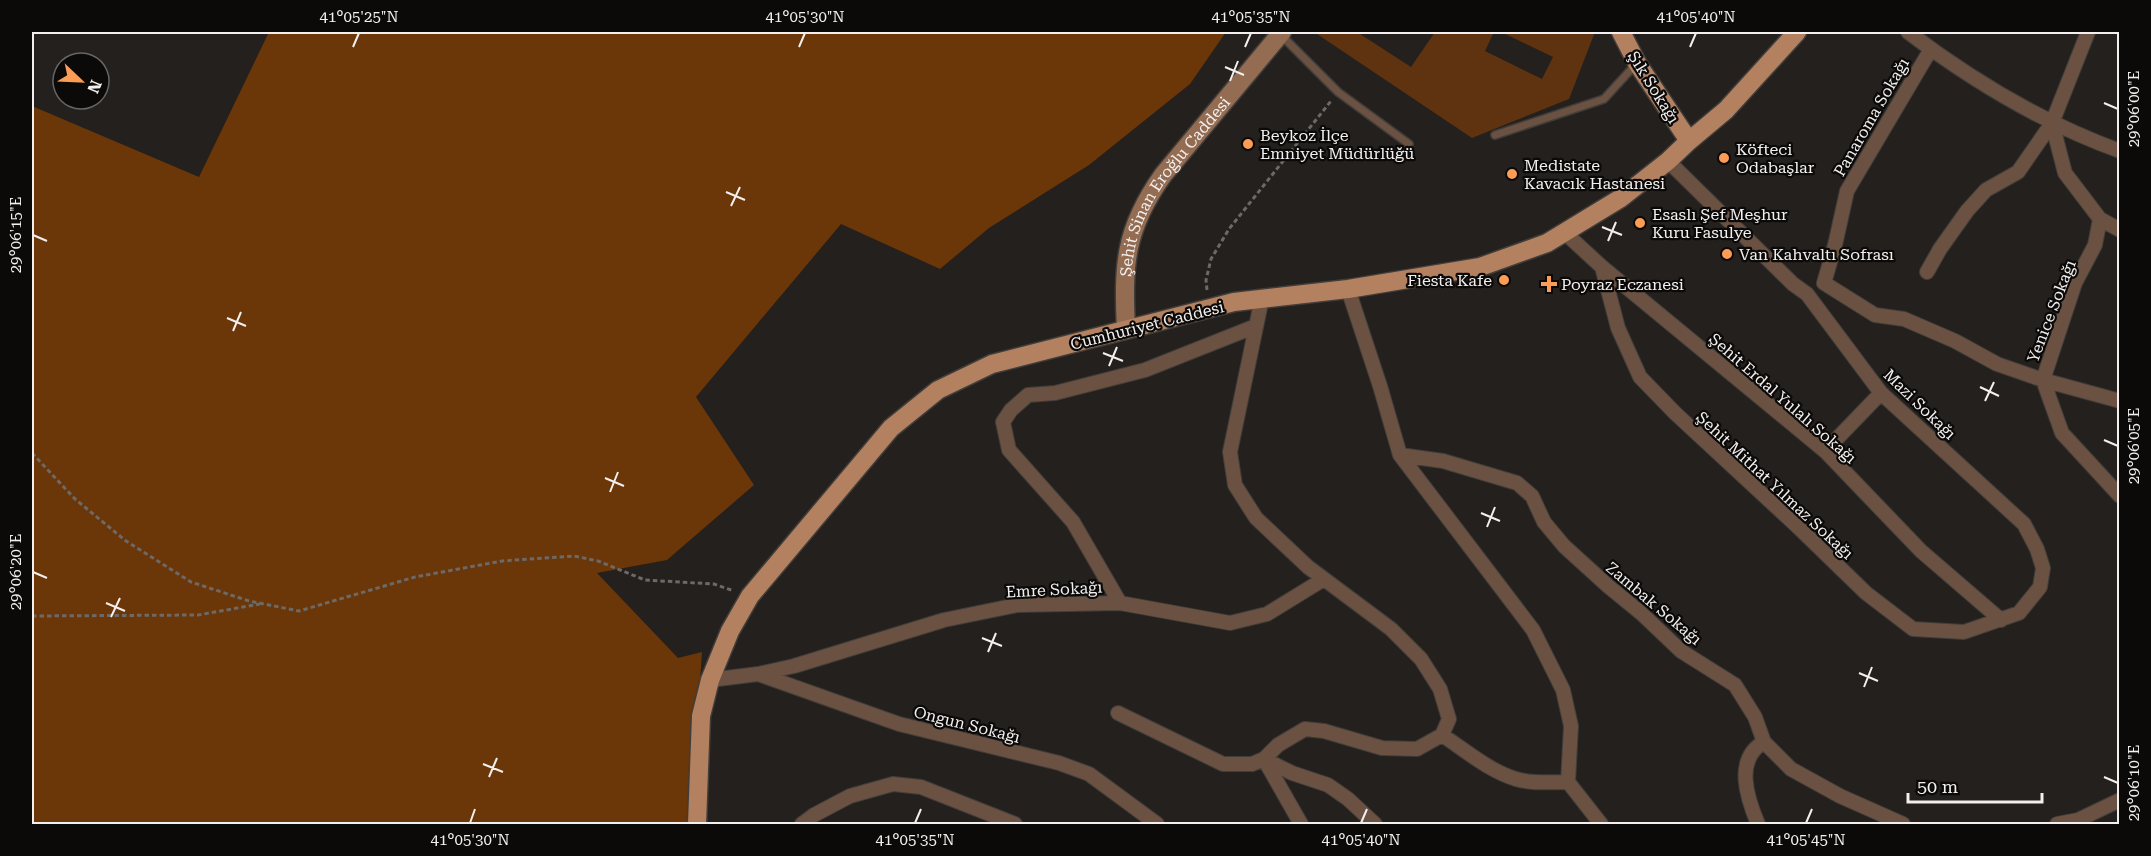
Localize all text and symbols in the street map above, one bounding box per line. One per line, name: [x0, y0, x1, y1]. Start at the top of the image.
text: 41°05'25"N: [319, 8, 399, 26]
text: 41°05'30"N: [765, 8, 845, 26]
text: 41°05'35"N: [1211, 8, 1291, 26]
text: 41°05'40"N: [1656, 8, 1736, 26]
street label: Şık Sokağı: [1624, 48, 1683, 127]
north arrow: [51, 51, 111, 111]
street label: Panaroma Sokağı: [1830, 55, 1913, 180]
text: 29°06'00"E: [2125, 71, 2143, 147]
text: N: [83, 77, 106, 96]
street label: Şehit Sinan Eroğlu Caddesi: [1116, 93, 1234, 277]
place label: Beykoz İlçe Emniyet Müdürlüğü: [1260, 126, 1414, 163]
marker: Beykoz İlçe Emniyet Müdürlüğü: [1241, 137, 1255, 151]
place label: Köfteci Odabaşlar: [1736, 140, 1815, 177]
marker: Köfteci Odabaşlar: [1717, 151, 1731, 165]
place label: Medistate Kavacık Hastanesi: [1524, 156, 1665, 193]
marker: Medistate Kavacık Hastanesi: [1505, 167, 1519, 181]
text: 29°06'15"E: [7, 197, 25, 273]
place label: Esaslı Şef Meşhur Kuru Fasulye: [1652, 205, 1788, 242]
marker: Esaslı Şef Meşhur Kuru Fasulye: [1633, 216, 1647, 230]
place label: Van Kahvaltı Sofrası: [1739, 245, 1894, 264]
marker: Van Kahvaltı Sofrası: [1720, 247, 1734, 261]
street label: Yenice Sokağı: [2023, 257, 2080, 365]
place label: Fiesta Kafe: [1407, 271, 1492, 290]
marker: Fiesta Kafe: [1497, 273, 1511, 287]
place label: Poyraz Eczanesi: [1561, 275, 1684, 294]
marker: Poyraz Eczanesi: [1542, 277, 1556, 291]
street label: Cumhuriyet Caddesi: [1068, 297, 1226, 354]
street label: Şehit Erdal Yulalı Sokağı: [1705, 329, 1860, 468]
street label: Mazi Sokağı: [1880, 365, 1960, 443]
street label: Şehit Mithat Yılmaz Sokağı: [1692, 408, 1857, 563]
text: 29°06'05"E: [2125, 408, 2143, 484]
text: 29°06'20"E: [7, 534, 25, 610]
street label: Zambak Sokağı: [1602, 558, 1705, 649]
street label: Emre Sokağı: [1005, 577, 1103, 602]
street label: Ongun Sokağı: [912, 702, 1022, 747]
text: 29°06'10"E: [2125, 745, 2143, 821]
scale bar: [1908, 766, 2042, 804]
text: 50 m: [1917, 776, 1958, 797]
text: 41°05'30"N: [430, 831, 510, 849]
text: 41°05'35"N: [875, 831, 955, 849]
text: 41°05'40"N: [1321, 831, 1401, 849]
text: 41°05'45"N: [1766, 831, 1846, 849]

